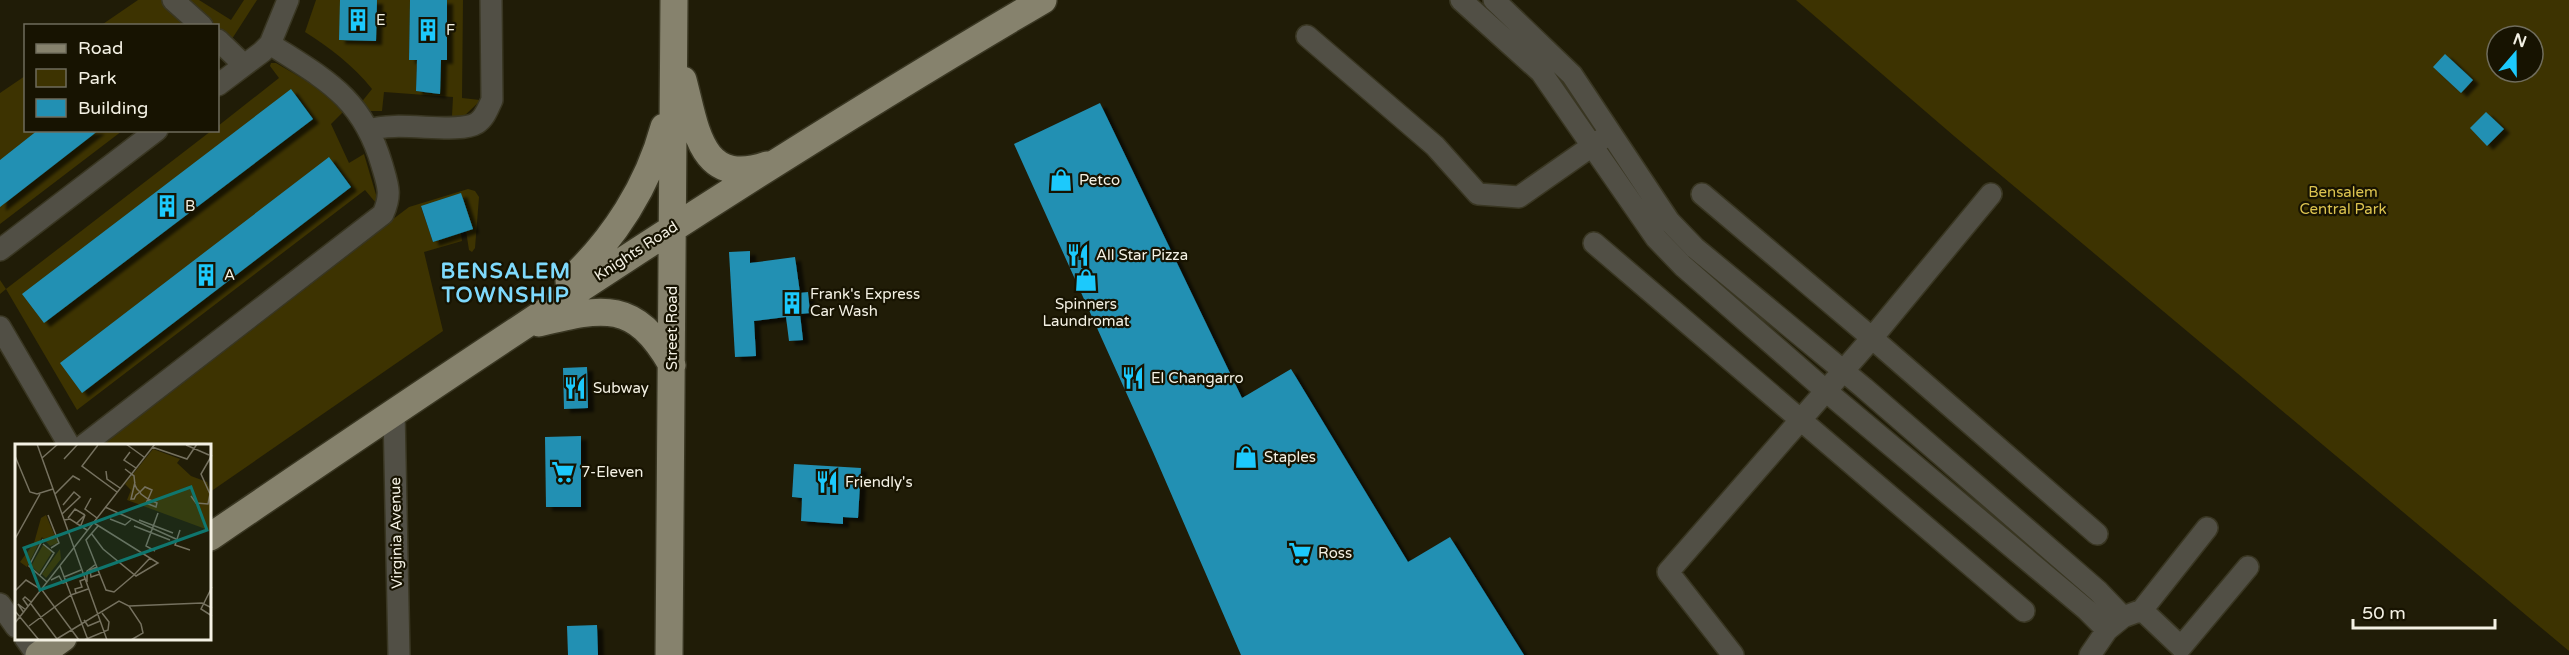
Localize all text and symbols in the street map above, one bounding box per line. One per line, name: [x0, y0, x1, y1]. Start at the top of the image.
building icon: E: [345, 7, 371, 33]
place label: E: [376, 11, 386, 29]
building icon: F: [415, 17, 441, 43]
place label: F: [446, 21, 455, 39]
legend: [24, 24, 219, 132]
north arrow: [2485, 24, 2545, 84]
text: N: [2510, 29, 2529, 52]
text: Road: [78, 37, 123, 59]
text: Park: [78, 67, 117, 89]
text: Building: [78, 97, 148, 119]
shop icon: Petco: [1048, 167, 1074, 193]
place label: Petco: [1079, 171, 1120, 189]
park label: Bensalem Central Park: [2299, 183, 2387, 218]
building icon: B: [154, 193, 180, 219]
place label: B: [185, 197, 195, 215]
street label: Knights Road: [591, 217, 681, 285]
restaurant icon: All Star Pizza: [1065, 242, 1091, 268]
place label: All Star Pizza: [1096, 246, 1188, 264]
district label: BENSALEM TOWNSHIP: [440, 259, 572, 308]
building icon: A: [193, 262, 219, 288]
place label: A: [224, 266, 235, 284]
shop icon: Spinners Laundromat: [1073, 267, 1099, 293]
place label: Frank's Express Car Wash: [810, 285, 920, 320]
street label: Street Road: [663, 286, 681, 370]
building icon: Frank's Express Car Wash: [779, 290, 805, 316]
place label: Spinners Laundromat: [1042, 295, 1130, 330]
restaurant icon: El Changarro: [1120, 365, 1146, 391]
place label: El Changarro: [1151, 369, 1244, 387]
restaurant icon: Subway: [562, 375, 588, 401]
place label: Subway: [593, 379, 649, 397]
inset map: [15, 444, 212, 640]
shop icon: Staples: [1233, 444, 1259, 470]
place label: Staples: [1264, 448, 1316, 466]
supermarket icon: 7-Eleven: [550, 459, 576, 485]
place label: 7-Eleven: [581, 463, 643, 481]
restaurant icon: Friendly's: [814, 469, 840, 495]
place label: Friendly's: [845, 473, 913, 491]
street label: Virginia Avenue: [386, 477, 406, 589]
supermarket icon: Ross: [1287, 540, 1313, 566]
place label: Ross: [1318, 544, 1352, 562]
scale bar: [2353, 592, 2496, 630]
text: 50 m: [2362, 602, 2406, 624]

